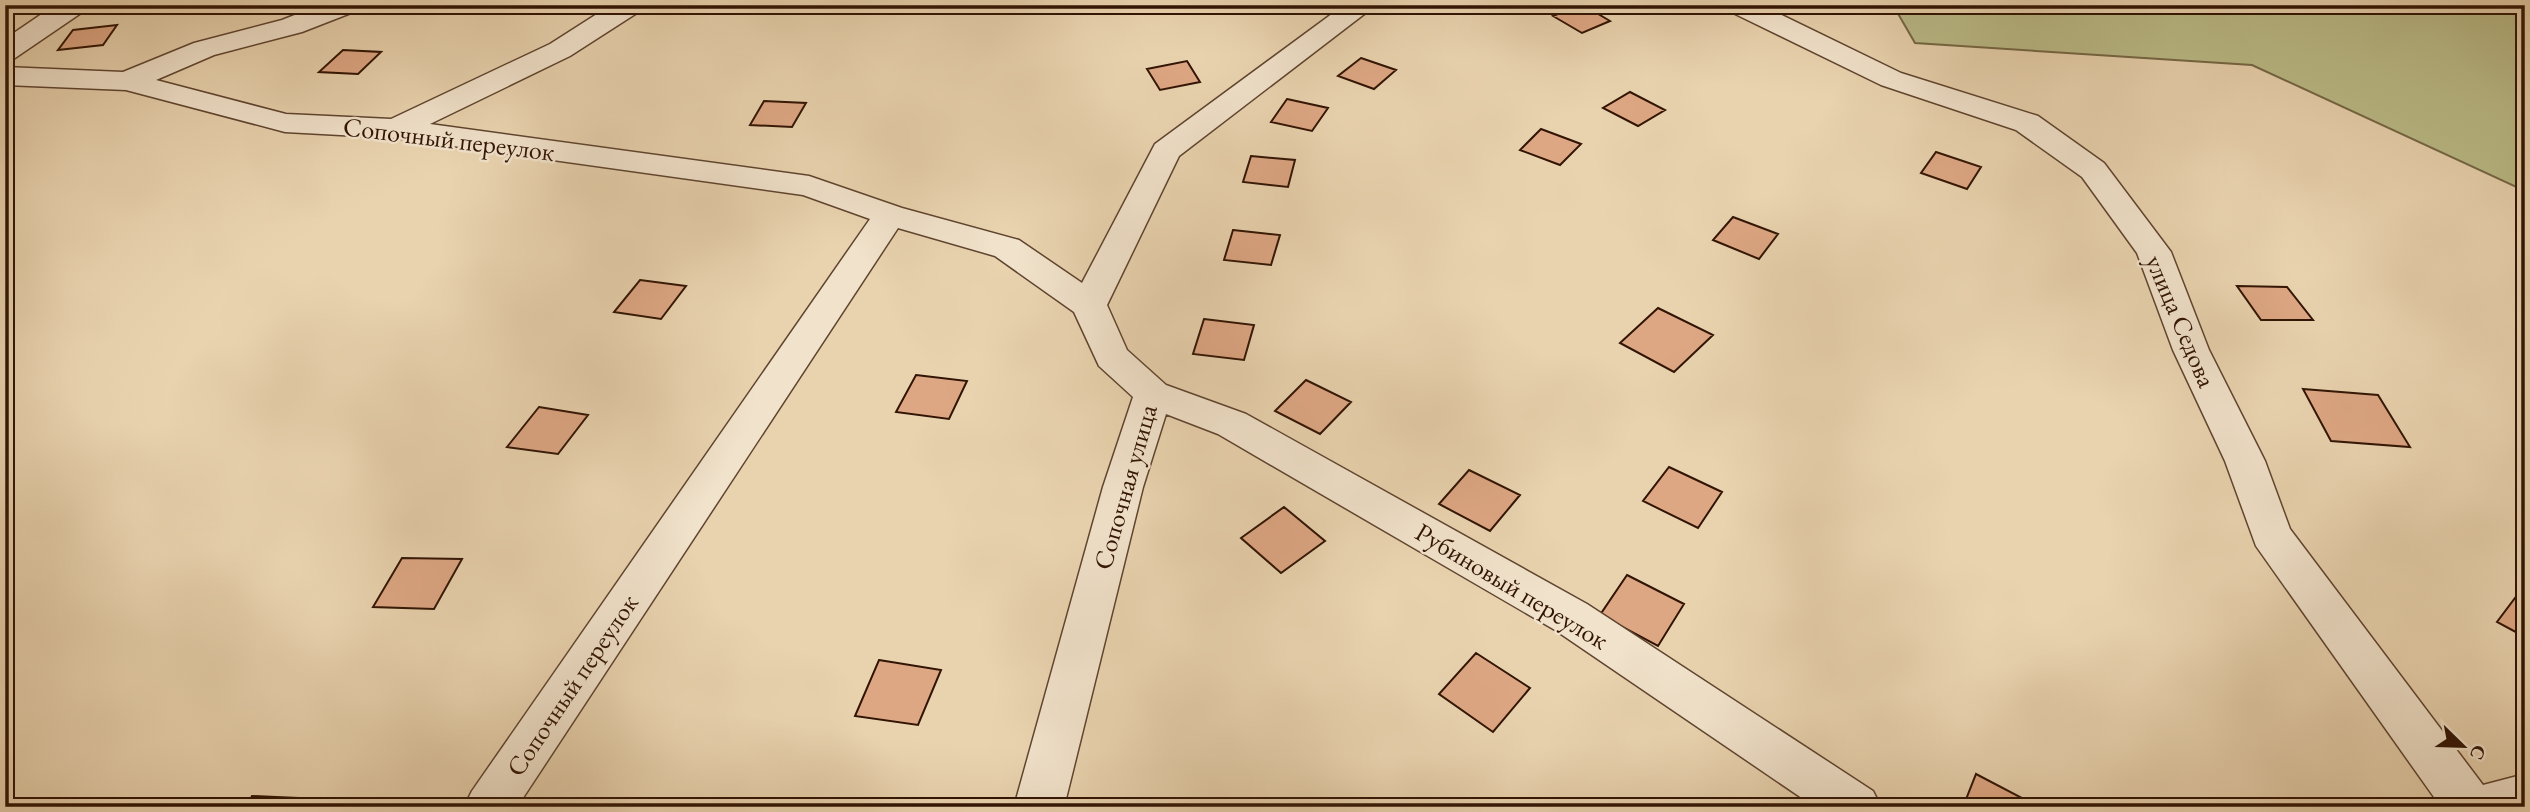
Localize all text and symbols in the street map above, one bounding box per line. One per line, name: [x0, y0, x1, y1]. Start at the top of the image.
street label: Сопочный переулок: [341, 109, 557, 169]
street label: улица Седова: [2138, 250, 2224, 393]
street label: Сопочная улица: [1085, 400, 1165, 574]
street label: Рубиновый переулок: [1409, 515, 1615, 657]
street label: Сопочный переулок: [498, 587, 646, 783]
north arrow: [2428, 710, 2498, 780]
text: С: [2464, 741, 2492, 764]

